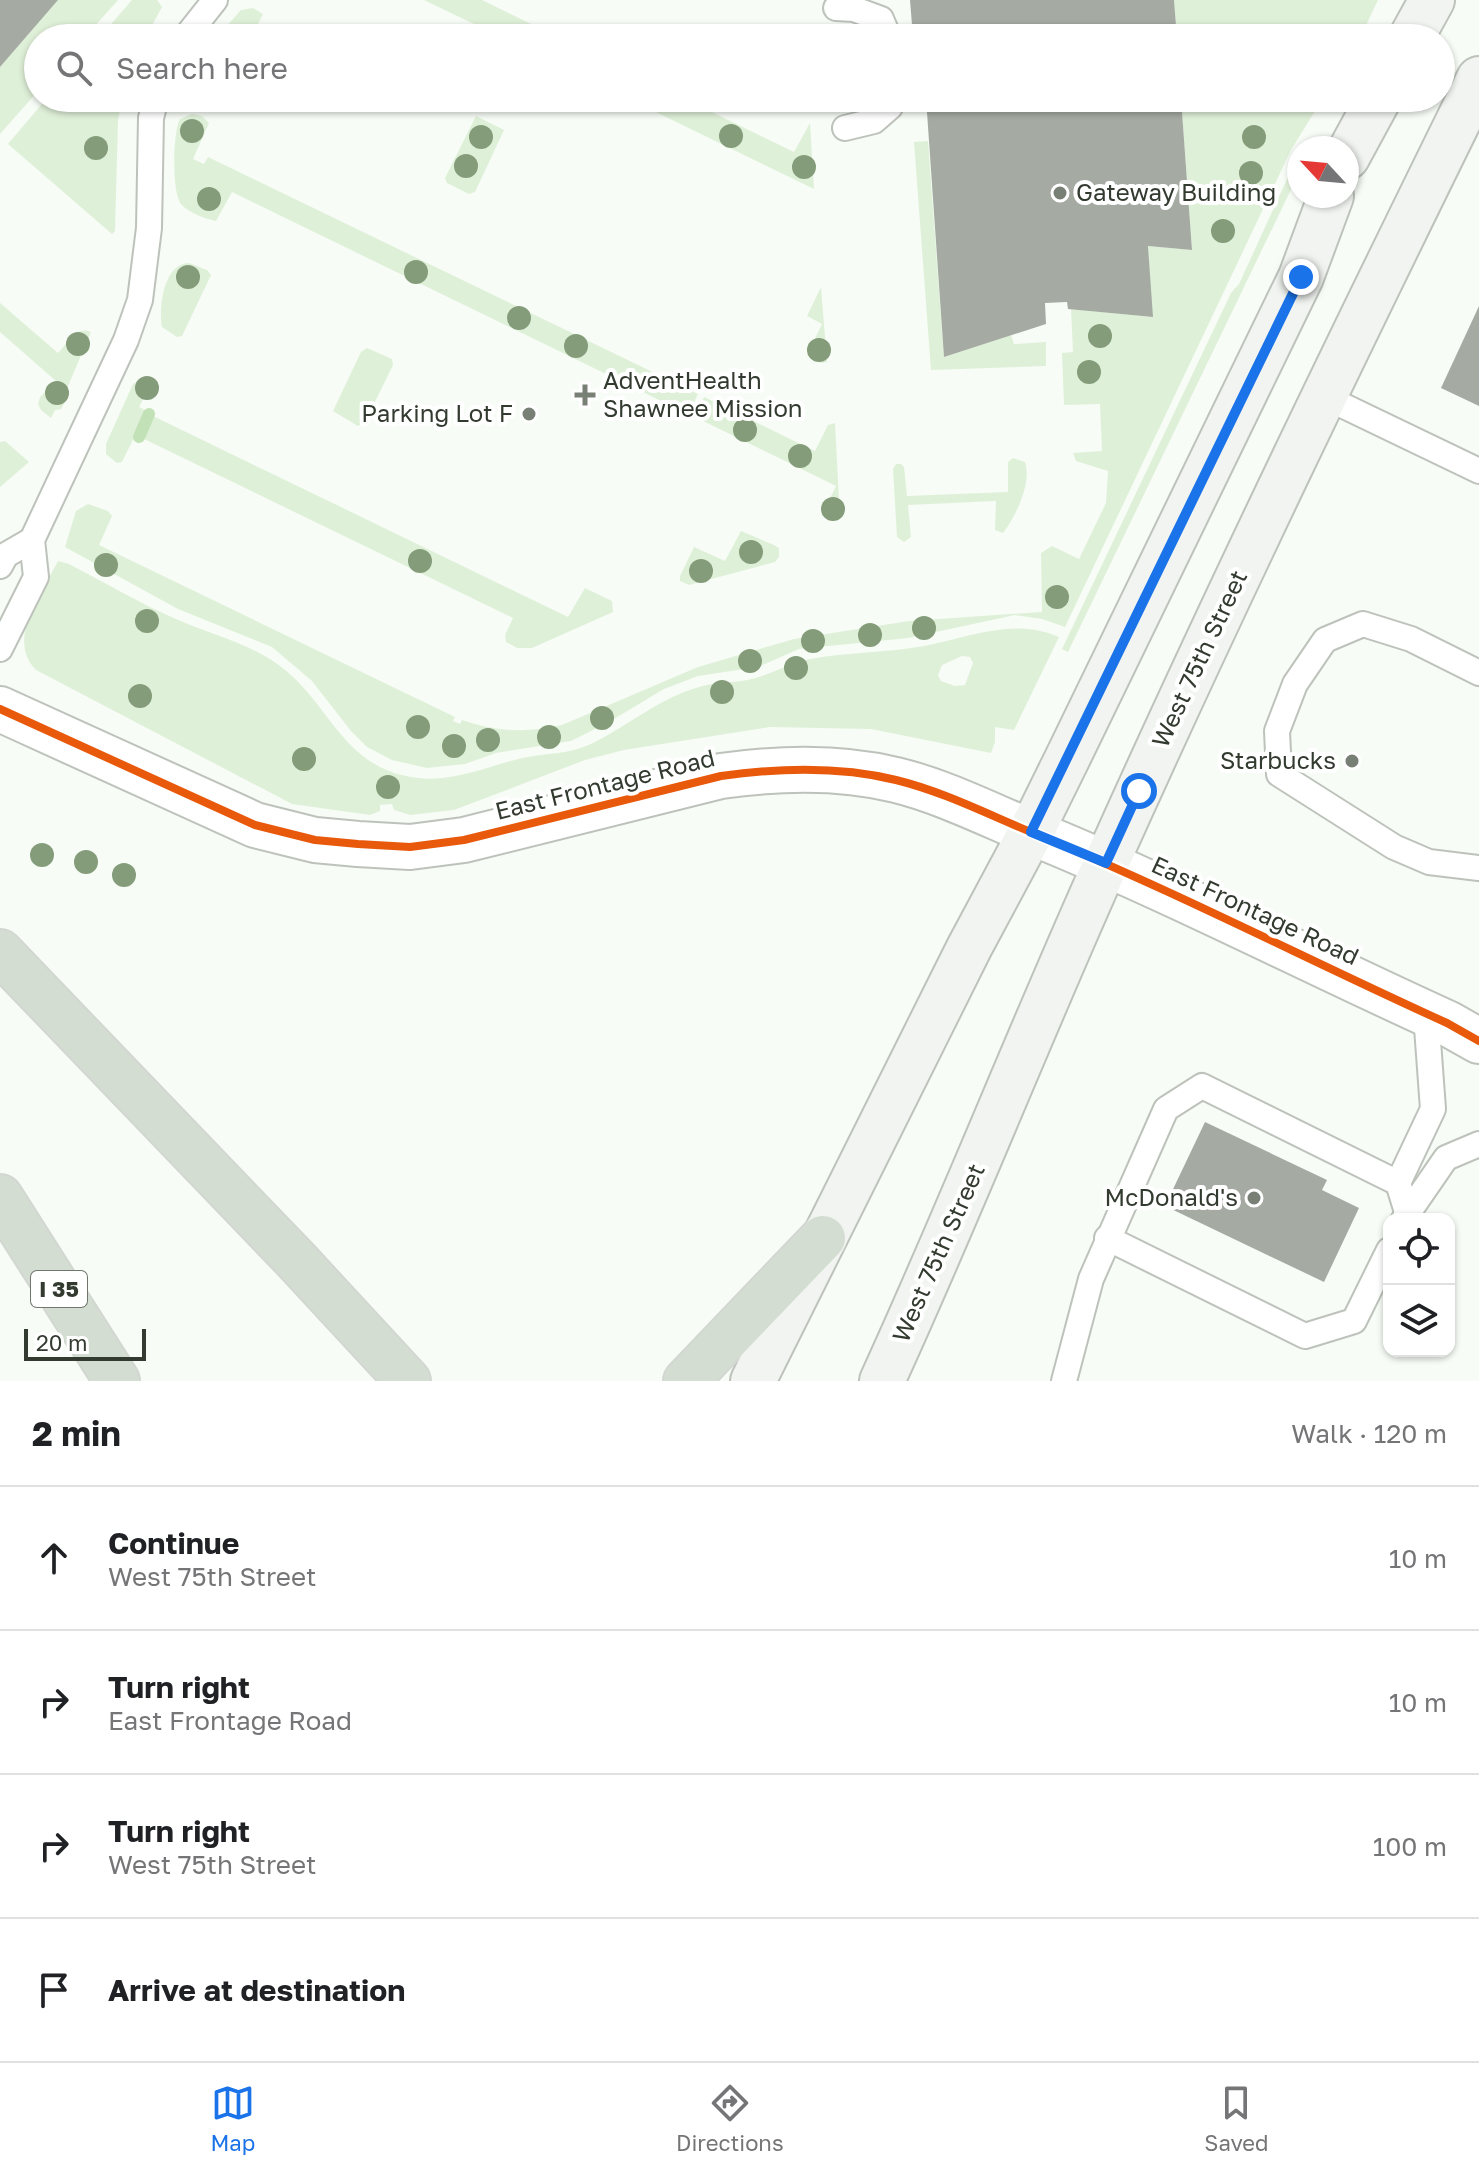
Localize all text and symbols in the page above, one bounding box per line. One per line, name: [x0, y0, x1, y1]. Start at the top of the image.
search box: [24, 24, 1455, 112]
icon: search: [52, 46, 96, 90]
text: Search here: [116, 50, 288, 86]
north arrow: [1287, 136, 1359, 208]
place label: Gateway Building: [1076, 177, 1276, 206]
marker: Gateway Building: [1051, 184, 1069, 202]
route end: [1283, 259, 1319, 295]
place label: AdventHealth Shawnee Mission: [603, 365, 803, 422]
marker: AdventHealth Shawnee Mission: [574, 384, 596, 406]
place label: Parking Lot F: [361, 398, 513, 427]
marker: Parking Lot F: [520, 405, 538, 423]
street label: West 75th Street: [1145, 565, 1252, 752]
street label: East Frontage Road: [492, 742, 717, 825]
place label: Starbucks: [1220, 745, 1336, 774]
marker: Starbucks: [1343, 752, 1361, 770]
route start: [1121, 773, 1157, 809]
street label: East Frontage Road: [1147, 849, 1364, 970]
street label: West 75th Street: [885, 1159, 990, 1346]
place label: McDonald's: [1105, 1182, 1238, 1211]
marker: McDonald's: [1245, 1189, 1263, 1207]
map controls: [1383, 1213, 1455, 1357]
button: locate: [1383, 1213, 1455, 1285]
road number: I 35: [31, 1271, 87, 1307]
button: layers: [1383, 1285, 1455, 1357]
scale bar: [24, 1325, 146, 1361]
text: 20 m: [36, 1329, 87, 1356]
text: 2 min: [32, 1413, 121, 1453]
text: Walk · 120 m: [1291, 1418, 1447, 1449]
text: Continue: [108, 1525, 239, 1561]
icon: ahead: [32, 1536, 76, 1580]
text: 10 m: [1389, 1543, 1447, 1574]
text: West 75th Street: [108, 1561, 316, 1592]
text: Turn right: [108, 1669, 250, 1705]
icon: right: [32, 1680, 76, 1724]
text: 10 m: [1389, 1687, 1447, 1718]
text: East Frontage Road: [108, 1705, 352, 1736]
text: Turn right: [108, 1813, 250, 1849]
icon: right: [32, 1824, 76, 1868]
text: 100 m: [1373, 1831, 1447, 1862]
text: West 75th Street: [108, 1849, 316, 1880]
icon: arrive: [32, 1968, 76, 2012]
text: Arrive at destination: [108, 1972, 405, 2008]
tab: Map: [210, 2081, 255, 2156]
tab: Directions: [676, 2081, 784, 2156]
tab: Saved: [1204, 2081, 1269, 2156]

